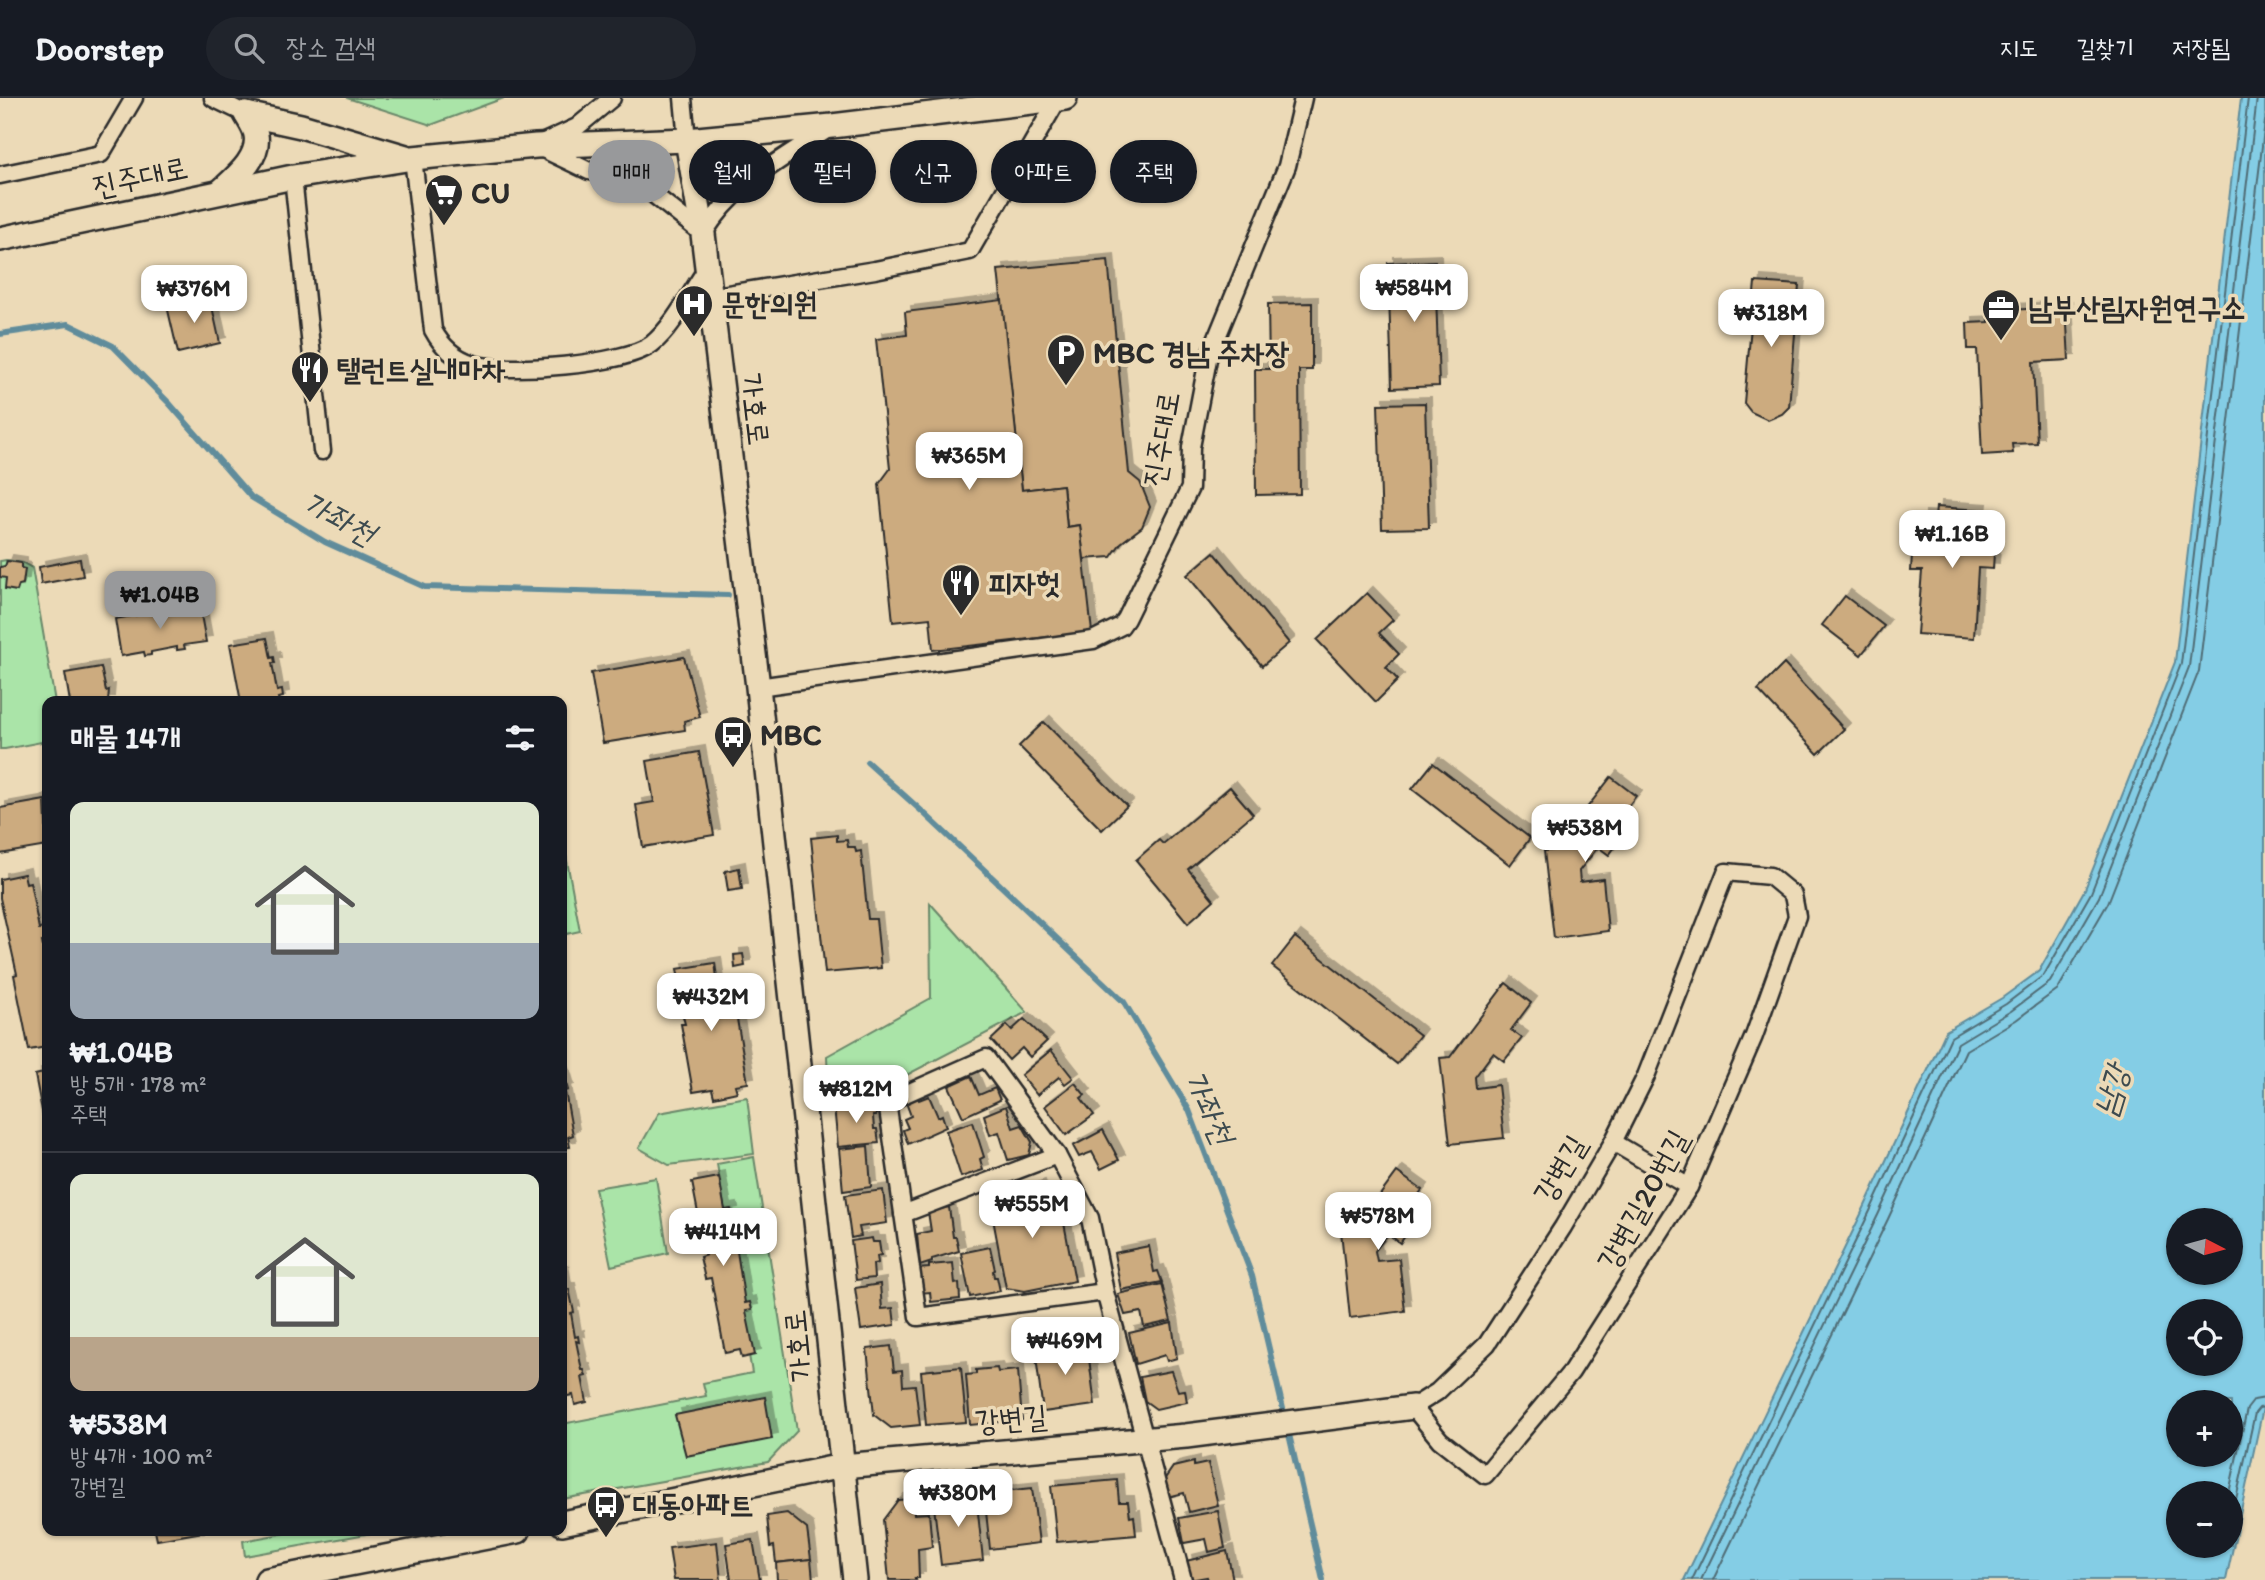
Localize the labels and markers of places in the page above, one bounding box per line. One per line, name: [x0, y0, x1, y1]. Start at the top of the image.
supermarket icon: CU: [423, 172, 465, 227]
place label: CU: [471, 174, 510, 211]
pin: ₩584M: [1365, 264, 1463, 324]
pin: ₩376M: [145, 266, 243, 325]
hospital icon: 문한의원: [673, 283, 715, 338]
place label: 문한의원: [721, 285, 818, 322]
office icon: 남부산림자원연구소: [1980, 287, 2022, 342]
pin: ₩318M: [1722, 289, 1820, 349]
place label: 남부산림자원연구소: [2028, 289, 2245, 326]
parking icon: MBC 경남 주차장: [1045, 332, 1087, 387]
place label: MBC 경남 주차장: [1093, 334, 1289, 371]
restaurant icon: 탤런트실내마차: [289, 349, 331, 404]
place label: 탤런트실내마차: [337, 351, 506, 388]
pin: ₩365M: [920, 432, 1018, 492]
pin: ₩1.16B: [1895, 510, 2009, 570]
restaurant icon: 피자헛: [940, 562, 982, 617]
place label: 피자헛: [988, 564, 1060, 601]
pin: ₩1.04B: [103, 572, 217, 631]
bus stop icon: MBC: [712, 714, 754, 769]
place label: MBC: [760, 716, 822, 753]
pin: ₩538M: [1536, 804, 1634, 864]
pin: ₩432M: [662, 974, 760, 1033]
pin: ₩812M: [807, 1066, 905, 1125]
pin: ₩555M: [983, 1180, 1081, 1240]
pin: ₩578M: [1329, 1192, 1427, 1252]
pin: ₩414M: [674, 1208, 772, 1268]
pin: ₩469M: [1016, 1318, 1114, 1377]
pin: ₩380M: [909, 1470, 1007, 1529]
bus stop icon: 대동아파트: [585, 1484, 627, 1539]
place label: 대동아파트: [633, 1486, 754, 1523]

